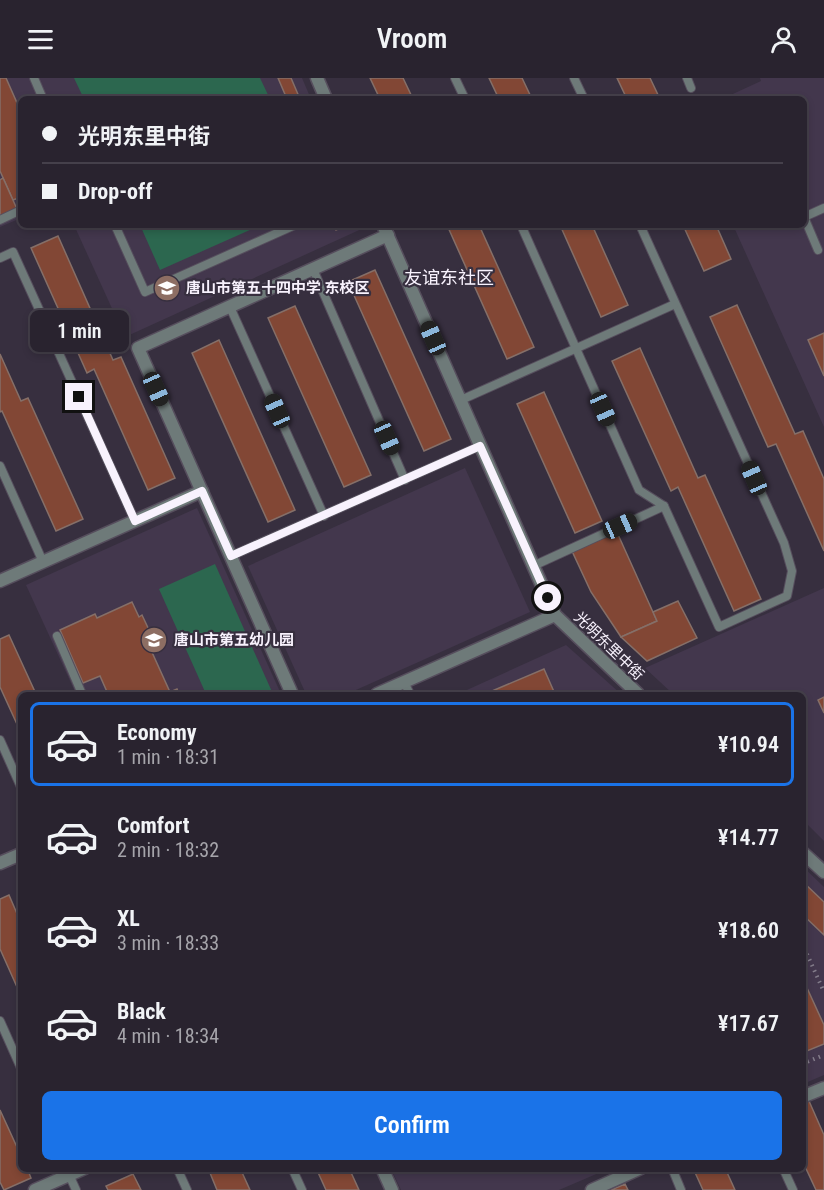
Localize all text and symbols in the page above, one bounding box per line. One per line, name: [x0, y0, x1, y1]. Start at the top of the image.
icon: menu: [24, 23, 57, 56]
text: Vroom: [377, 23, 447, 55]
icon: person: [767, 23, 800, 56]
text: 光明东里中街: [78, 124, 210, 149]
text: Drop-off: [78, 179, 152, 204]
district label: 友谊东社区: [404, 267, 494, 288]
school or university icon: 唐山市第五十四中学 东校区: [152, 273, 182, 303]
place label: 唐山市第五十四中学 东校区: [186, 279, 369, 297]
callout: 1 min: [29, 310, 128, 352]
car: [417, 318, 449, 358]
text: 1 min: [57, 319, 102, 343]
car: [140, 369, 172, 409]
route end: [65, 383, 92, 410]
car: [587, 389, 619, 429]
car: [261, 391, 293, 431]
car: [371, 418, 403, 458]
car: [738, 458, 770, 498]
car: [600, 510, 640, 542]
route start: [534, 584, 561, 611]
street label: 光明东里中街: [570, 608, 648, 684]
school or university icon: 唐山市第五幼儿园: [139, 625, 169, 655]
place label: 唐山市第五幼儿园: [174, 631, 294, 649]
icon: car: [45, 717, 99, 771]
text: Economy: [117, 720, 197, 745]
text: ¥10.94: [718, 732, 779, 757]
text: 1 min · 18:31: [117, 745, 219, 769]
icon: car: [45, 810, 99, 864]
text: Comfort: [117, 813, 190, 838]
text: ¥14.77: [718, 825, 779, 850]
text: 2 min · 18:32: [117, 838, 219, 862]
icon: car: [45, 903, 99, 957]
text: XL: [117, 906, 140, 931]
text: ¥18.60: [718, 918, 779, 943]
text: 3 min · 18:33: [117, 931, 219, 955]
icon: car: [45, 996, 99, 1050]
text: Black: [117, 999, 166, 1024]
text: ¥17.67: [718, 1011, 779, 1036]
text: 4 min · 18:34: [117, 1024, 219, 1048]
button: Confirm: [42, 1091, 782, 1160]

